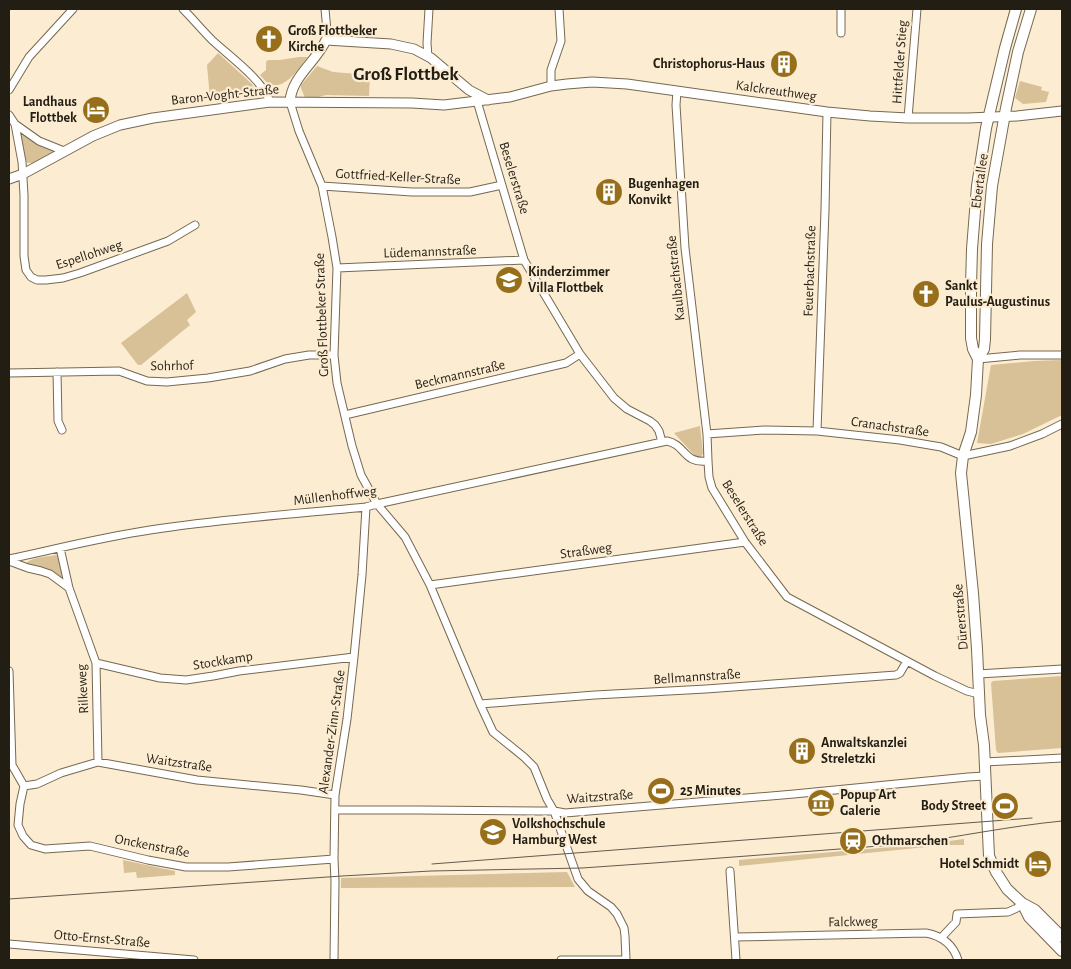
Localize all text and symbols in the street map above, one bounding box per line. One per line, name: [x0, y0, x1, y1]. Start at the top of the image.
street label: Hittfelder Stieg: [890, 19, 910, 104]
church icon: Groß Flottbeker Kirche: [254, 24, 284, 54]
place label: Groß Flottbeker Kirche: [288, 24, 377, 54]
building icon: Christophorus-Haus: [769, 49, 799, 79]
place label: Christophorus-Haus: [653, 57, 765, 71]
district label: Groß Flottbek: [353, 65, 459, 84]
street label: Kalckreuthweg: [735, 78, 817, 104]
street label: Baron-Voght-Straße: [170, 82, 280, 108]
place label: Landhaus Flottbek: [23, 95, 77, 125]
hotel icon: Landhaus Flottbek: [81, 95, 111, 125]
street label: Beselerstraße: [496, 140, 532, 216]
street label: Ebertallee: [969, 152, 991, 210]
street label: Gottfried-Keller-Straße: [335, 167, 461, 187]
building icon: Bugenhagen Konvikt: [594, 177, 624, 207]
place label: Bugenhagen Konvikt: [628, 177, 700, 207]
street label: Feuerbachstraße: [801, 225, 819, 317]
street label: Kaulbachstraße: [665, 235, 687, 321]
street label: Espellohweg: [54, 238, 124, 272]
street label: Lüdemannstraße: [383, 243, 477, 261]
street label: Groß Flottbeker Straße: [313, 253, 331, 377]
school or university icon: Kinderzimmer Villa Flottbek: [494, 265, 524, 295]
place label: Kinderzimmer Villa Flottbek: [528, 265, 610, 295]
church icon: Sankt Paulus-Augustinus: [911, 279, 941, 309]
place label: Sankt Paulus-Augustinus: [945, 279, 1050, 309]
street label: Beckmannstraße: [414, 358, 506, 392]
street label: Sohrhof: [150, 359, 194, 373]
street label: Cranachstraße: [850, 415, 930, 439]
street label: Beselerstraße: [719, 478, 771, 548]
street label: Müllenhoffweg: [293, 484, 377, 508]
street label: Straßweg: [559, 540, 613, 562]
street label: Dürerstraße: [951, 583, 971, 651]
street label: Stockkamp: [192, 649, 254, 673]
street label: Rilkeweg: [75, 664, 91, 714]
street label: Bellmannstraße: [653, 667, 741, 687]
street label: Alexander-Zinn-Straße: [316, 669, 348, 795]
building icon: Anwaltskanzlei Streletzki: [787, 736, 817, 766]
place label: Anwaltskanzlei Streletzki: [821, 736, 907, 766]
street label: Waitzstraße: [145, 751, 213, 775]
sports icon: 25 Minutes: [646, 776, 676, 806]
place label: 25 Minutes: [680, 784, 741, 798]
street label: Waitzstraße: [566, 788, 634, 806]
museum icon: Popup Art Galerie: [806, 788, 836, 818]
place label: Popup Art Galerie: [840, 788, 896, 818]
sports icon: Body Street: [990, 791, 1020, 821]
place label: Body Street: [921, 799, 986, 813]
school or university icon: Volkshochschule Hamburg West: [478, 817, 508, 847]
place label: Volkshochschule Hamburg West: [512, 817, 606, 847]
station icon: Othmarschen: [838, 826, 868, 856]
street label: Onckenstraße: [113, 832, 191, 860]
place label: Othmarschen: [872, 834, 948, 848]
hotel icon: Hotel Schmidt: [1023, 849, 1053, 879]
place label: Hotel Schmidt: [939, 857, 1019, 871]
street label: Falckweg: [828, 915, 878, 929]
street label: Otto-Ernst-Straße: [53, 928, 151, 950]

